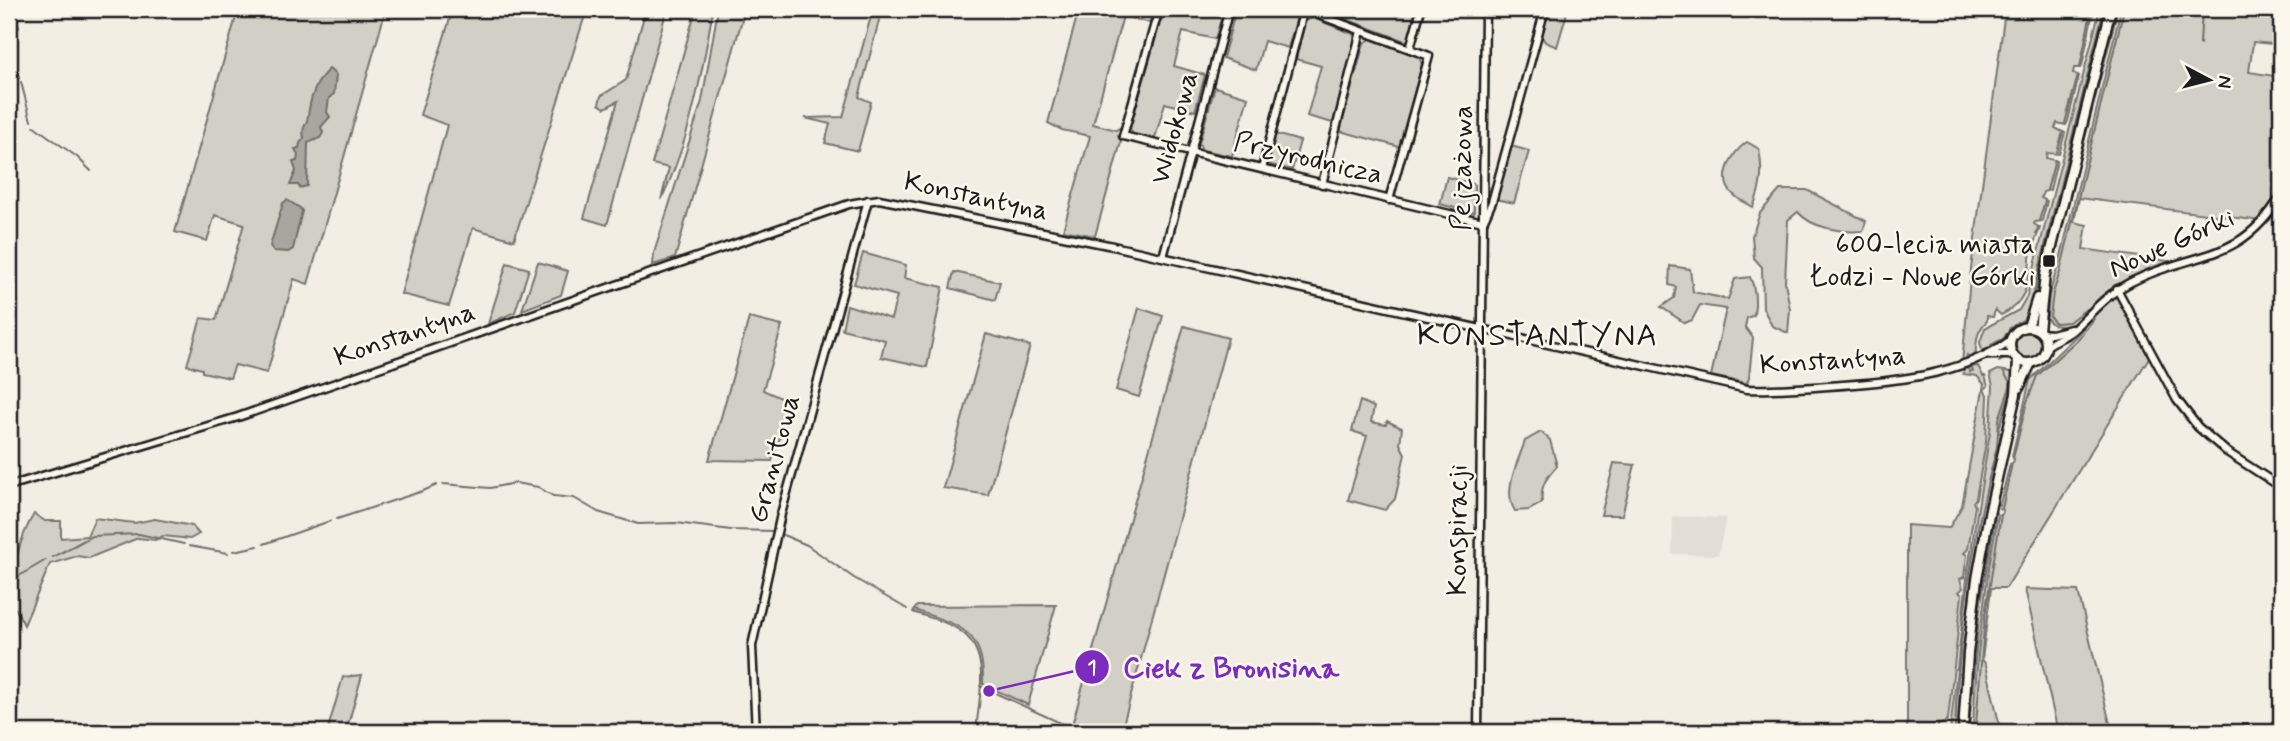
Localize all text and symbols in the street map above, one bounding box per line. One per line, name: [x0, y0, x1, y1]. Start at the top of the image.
north arrow: [2174, 46, 2244, 116]
street label: Widokowa: [1142, 68, 1208, 188]
text: N: [2211, 74, 2238, 90]
street label: Pejzażowa: [1443, 105, 1483, 231]
street label: Przyrodnicza: [1230, 124, 1386, 194]
street label: Konstantyna: [900, 164, 1052, 230]
street label: Nowe Górki: [2104, 200, 2240, 288]
place label: 600-lecia miasta Łodzi - Nowe Górki: [1809, 227, 2035, 296]
marker: 600-lecia miasta Łodzi - Nowe Górki: [2041, 253, 2057, 269]
street label: Konstantyna: [330, 294, 480, 376]
district label: KONSTANTYNA: [1417, 315, 1659, 357]
street label: Konstantyna: [1759, 337, 1907, 385]
street label: Granitowa: [740, 391, 810, 527]
street label: Konspiracji: [1440, 464, 1477, 596]
callout: Ciek z Bronisina: [1074, 641, 1353, 692]
text: Ciek z Bronisina: [1123, 649, 1340, 688]
text: 1: [1087, 654, 1097, 682]

